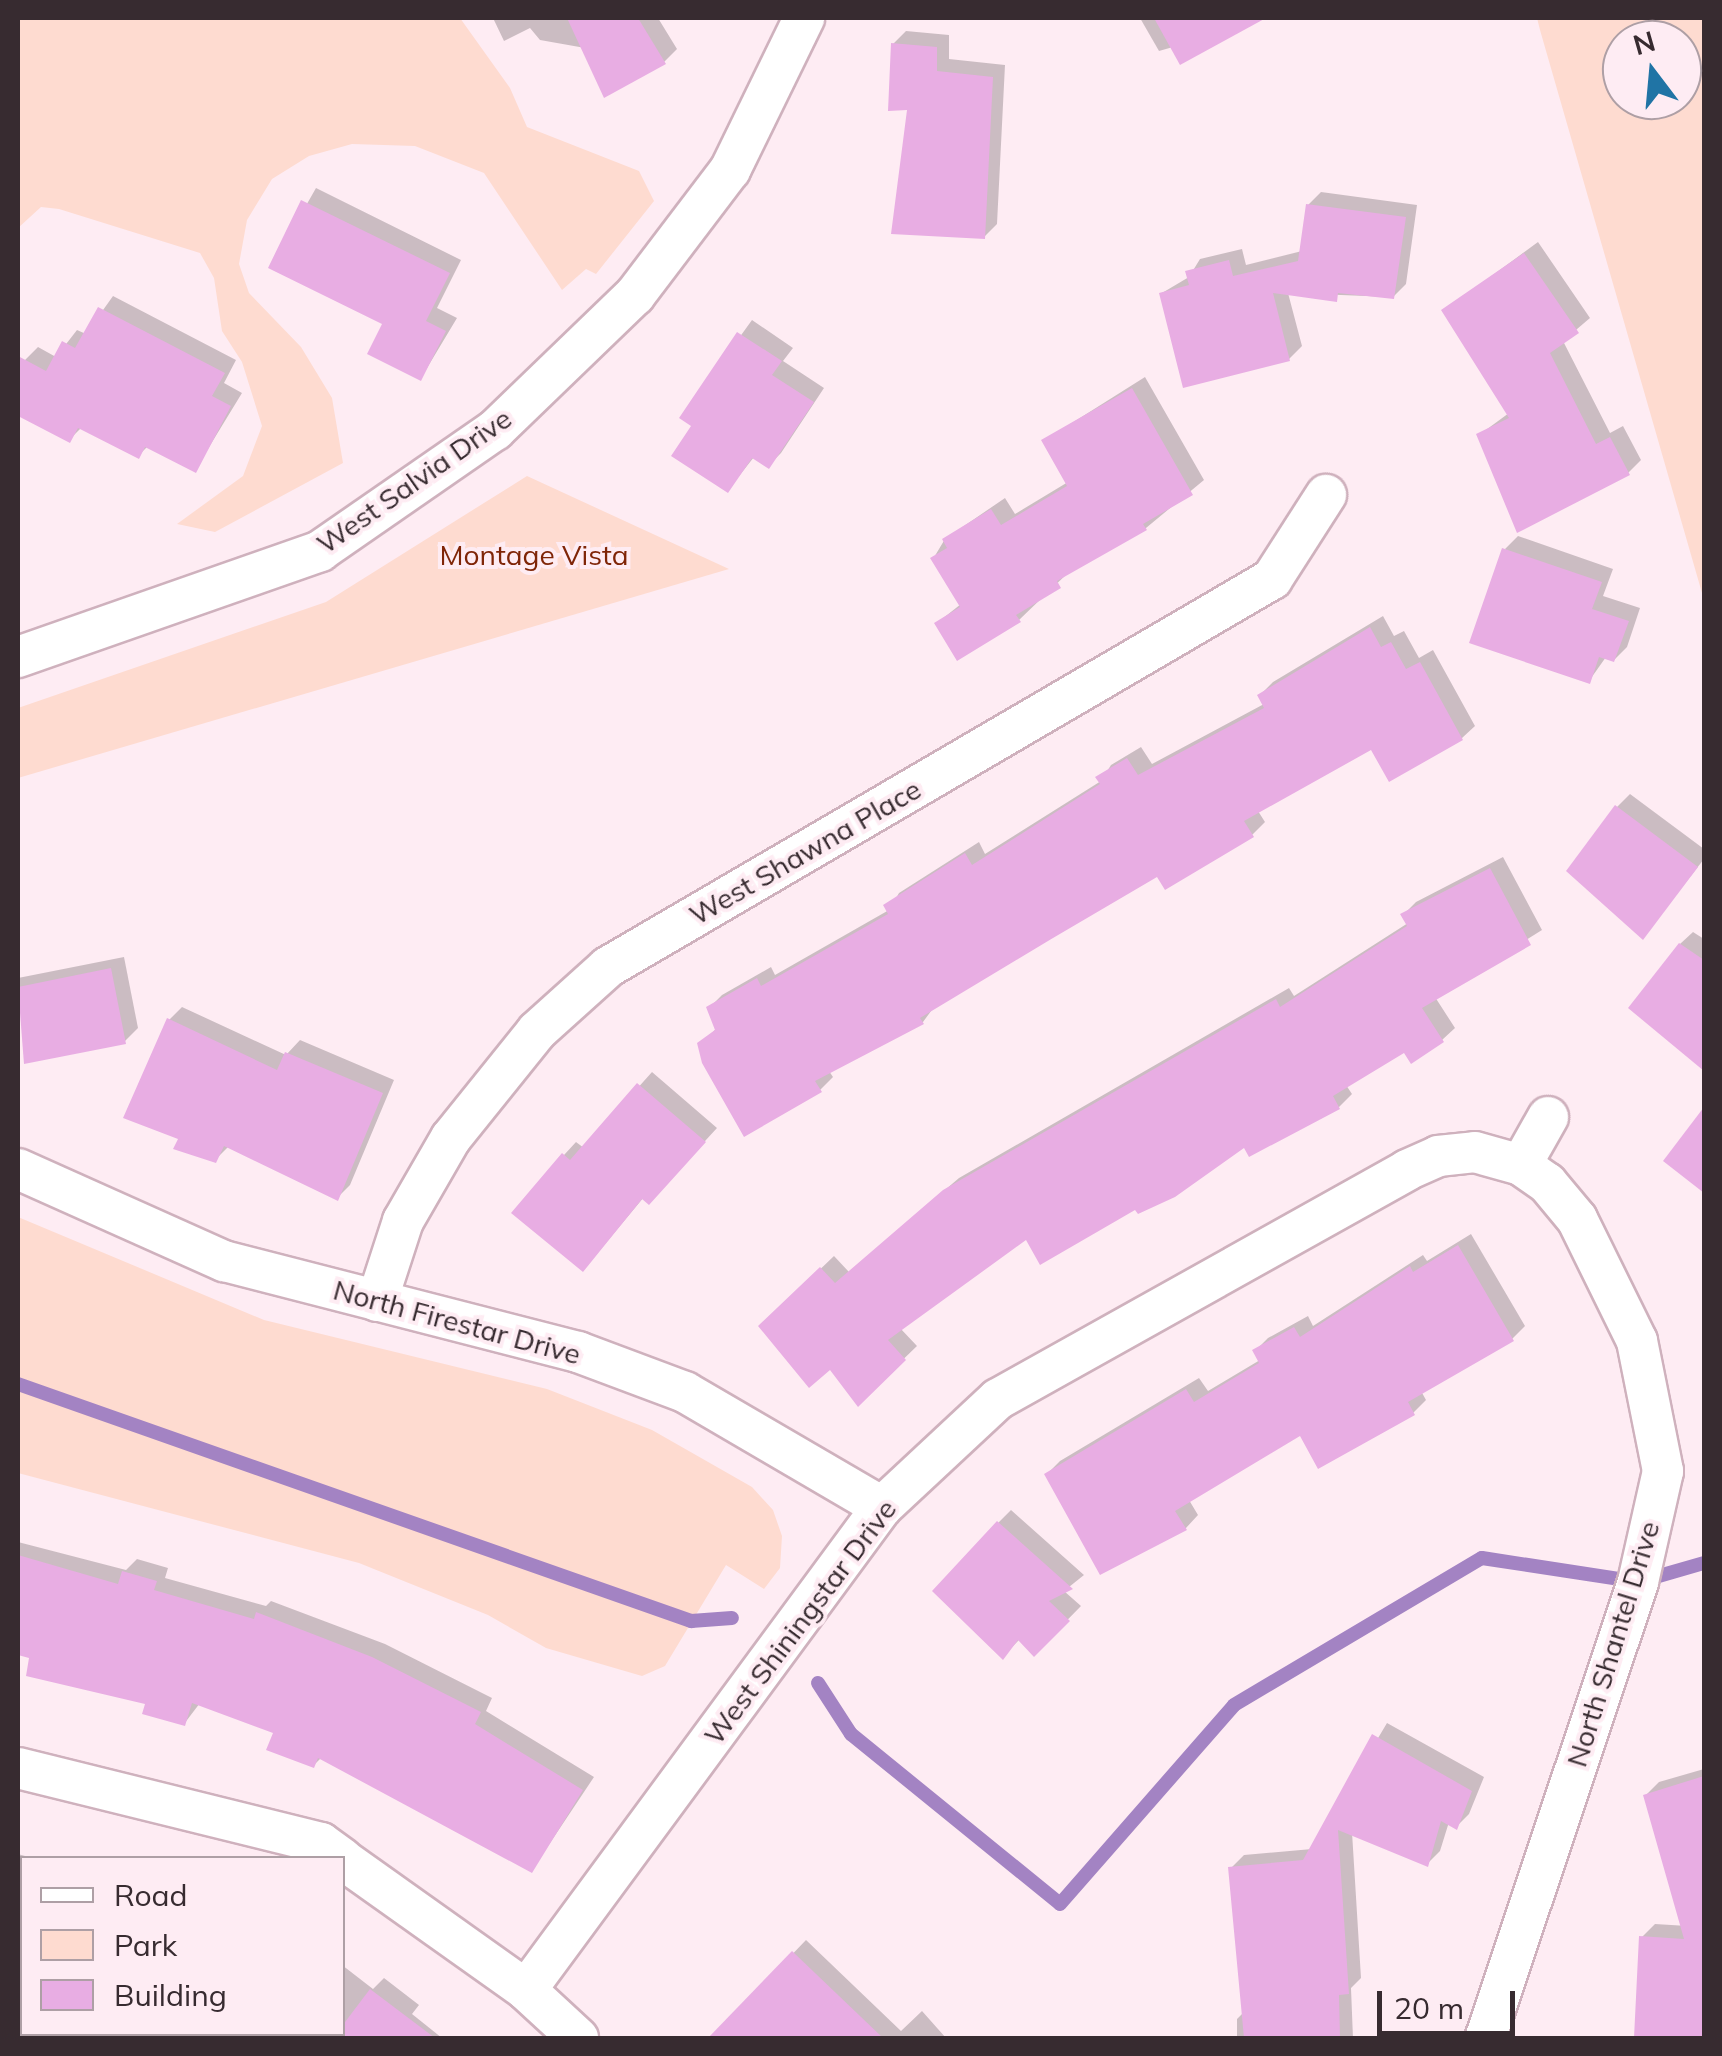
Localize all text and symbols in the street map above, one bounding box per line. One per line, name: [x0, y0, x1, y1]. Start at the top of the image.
north arrow: [1602, 20, 1702, 120]
text: N: [1629, 23, 1659, 62]
street label: West Salvia Drive: [310, 401, 518, 561]
park label: Montage Vista: [440, 538, 628, 572]
street label: West Shawna Place: [683, 772, 927, 932]
street label: North Firestar Drive: [330, 1273, 584, 1371]
street label: West Shiningstar Drive: [697, 1493, 903, 1751]
street label: North Shantel Drive: [1560, 1517, 1666, 1771]
legend: [20, 1856, 345, 2036]
text: Road: [114, 1876, 188, 1914]
text: Park: [114, 1926, 177, 1964]
scale bar: [1382, 1971, 1520, 2033]
text: Building: [114, 1976, 227, 2014]
text: 20 m: [1394, 1989, 1464, 2027]

